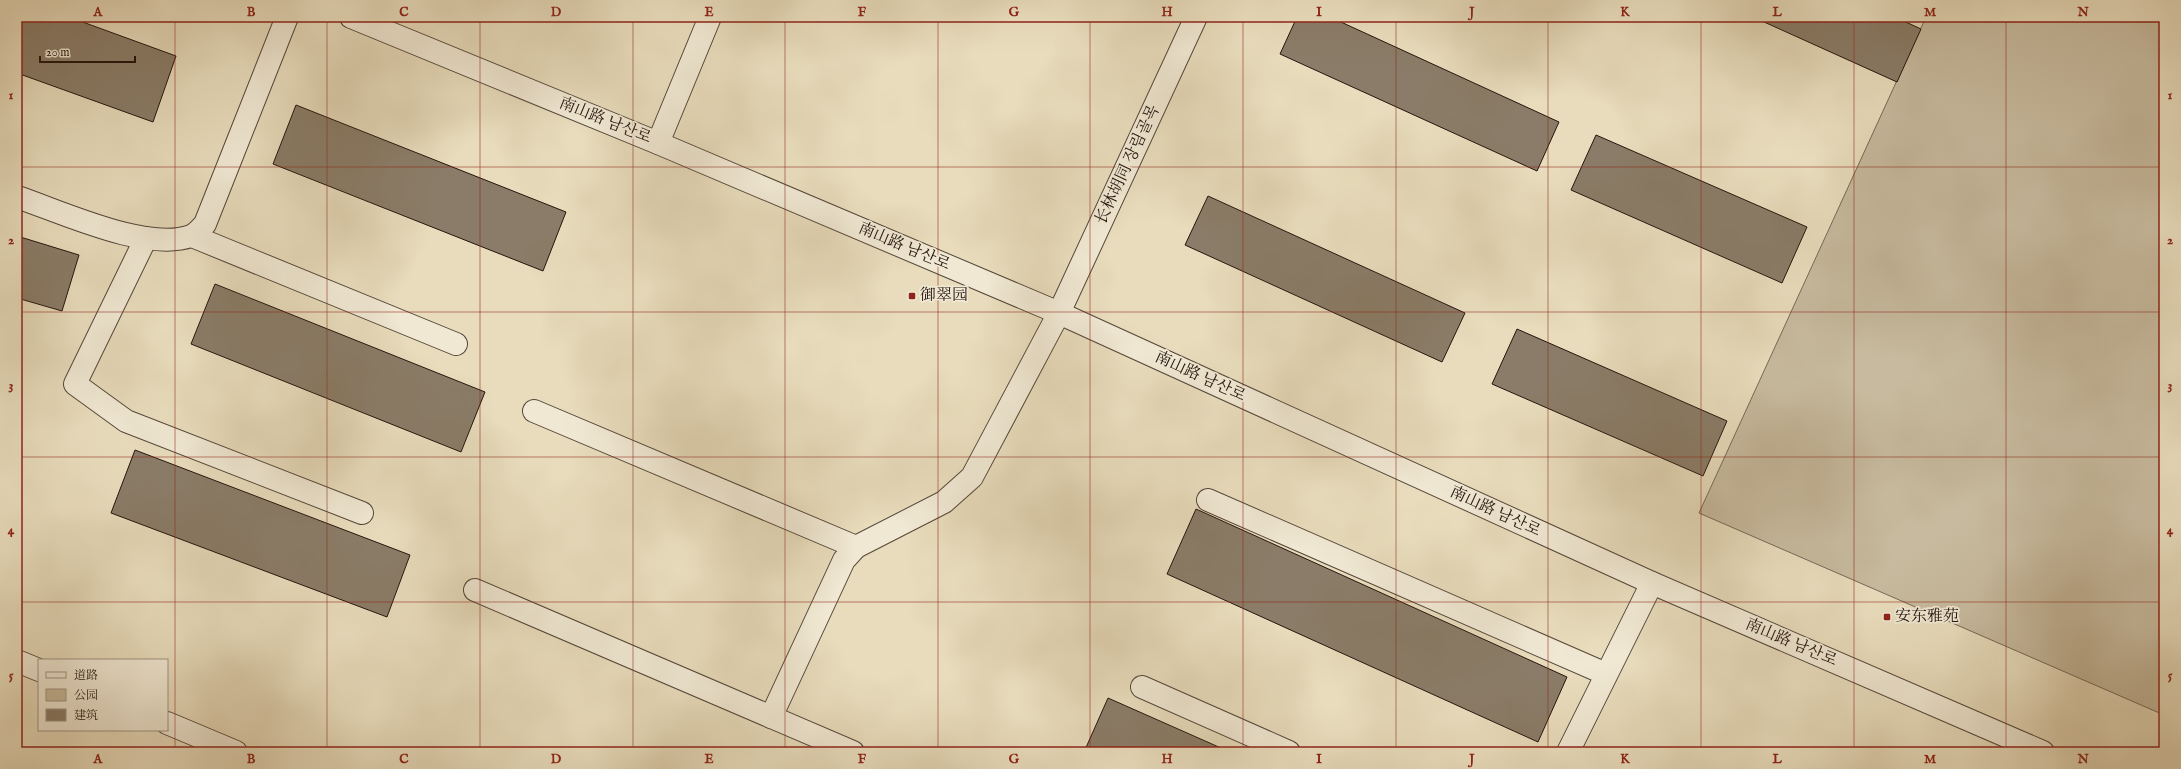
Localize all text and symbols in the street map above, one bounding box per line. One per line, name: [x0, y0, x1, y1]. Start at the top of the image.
text: A: [93, 4, 104, 21]
text: B: [247, 4, 256, 21]
text: C: [399, 4, 409, 21]
text: D: [551, 4, 562, 21]
text: E: [704, 4, 714, 21]
text: F: [858, 4, 867, 21]
text: G: [1009, 4, 1020, 21]
text: H: [1161, 4, 1173, 21]
text: I: [1316, 4, 1322, 21]
text: J: [1467, 4, 1475, 21]
text: K: [1620, 4, 1630, 21]
text: L: [1771, 4, 1782, 21]
text: M: [1924, 4, 1937, 21]
text: N: [2076, 4, 2089, 21]
scale bar: [40, 38, 135, 64]
text: 20 m: [46, 45, 69, 60]
text: 1: [9, 87, 14, 104]
text: 1: [2168, 87, 2173, 104]
street label: 南山路 남산로: [556, 93, 655, 149]
street label: 长林胡同 장림골목: [1092, 102, 1164, 228]
street label: 南山路 남산로: [855, 219, 953, 276]
text: 2: [8, 232, 14, 249]
text: 2: [2167, 232, 2173, 249]
place label: 御翠园: [920, 286, 968, 306]
marker: 御翠园: [907, 291, 917, 301]
street label: 南山路 남산로: [1151, 347, 1249, 407]
text: 3: [9, 377, 14, 394]
text: 3: [2168, 377, 2173, 394]
street label: 南山路 남산로: [1446, 482, 1544, 542]
text: 4: [8, 522, 15, 539]
text: 4: [2167, 522, 2174, 539]
place label: 安东雅苑: [1895, 607, 1959, 627]
marker: 安东雅苑: [1882, 612, 1892, 622]
street label: 南山路 남산로: [1742, 615, 1840, 672]
legend: [38, 659, 168, 731]
text: 5: [9, 667, 14, 684]
text: 5: [2168, 667, 2173, 684]
text: 道路: [74, 668, 98, 683]
text: 公园: [74, 688, 98, 703]
text: 建筑: [74, 708, 98, 723]
text: A: [93, 751, 104, 768]
text: B: [247, 751, 256, 768]
text: C: [399, 751, 409, 768]
text: D: [551, 751, 562, 768]
text: E: [704, 751, 714, 768]
text: F: [858, 751, 867, 768]
text: G: [1009, 751, 1020, 768]
text: H: [1161, 751, 1173, 768]
text: I: [1316, 751, 1322, 768]
text: J: [1467, 751, 1475, 768]
text: K: [1620, 751, 1630, 768]
text: L: [1771, 751, 1782, 768]
text: M: [1924, 751, 1937, 768]
text: N: [2076, 751, 2089, 768]

